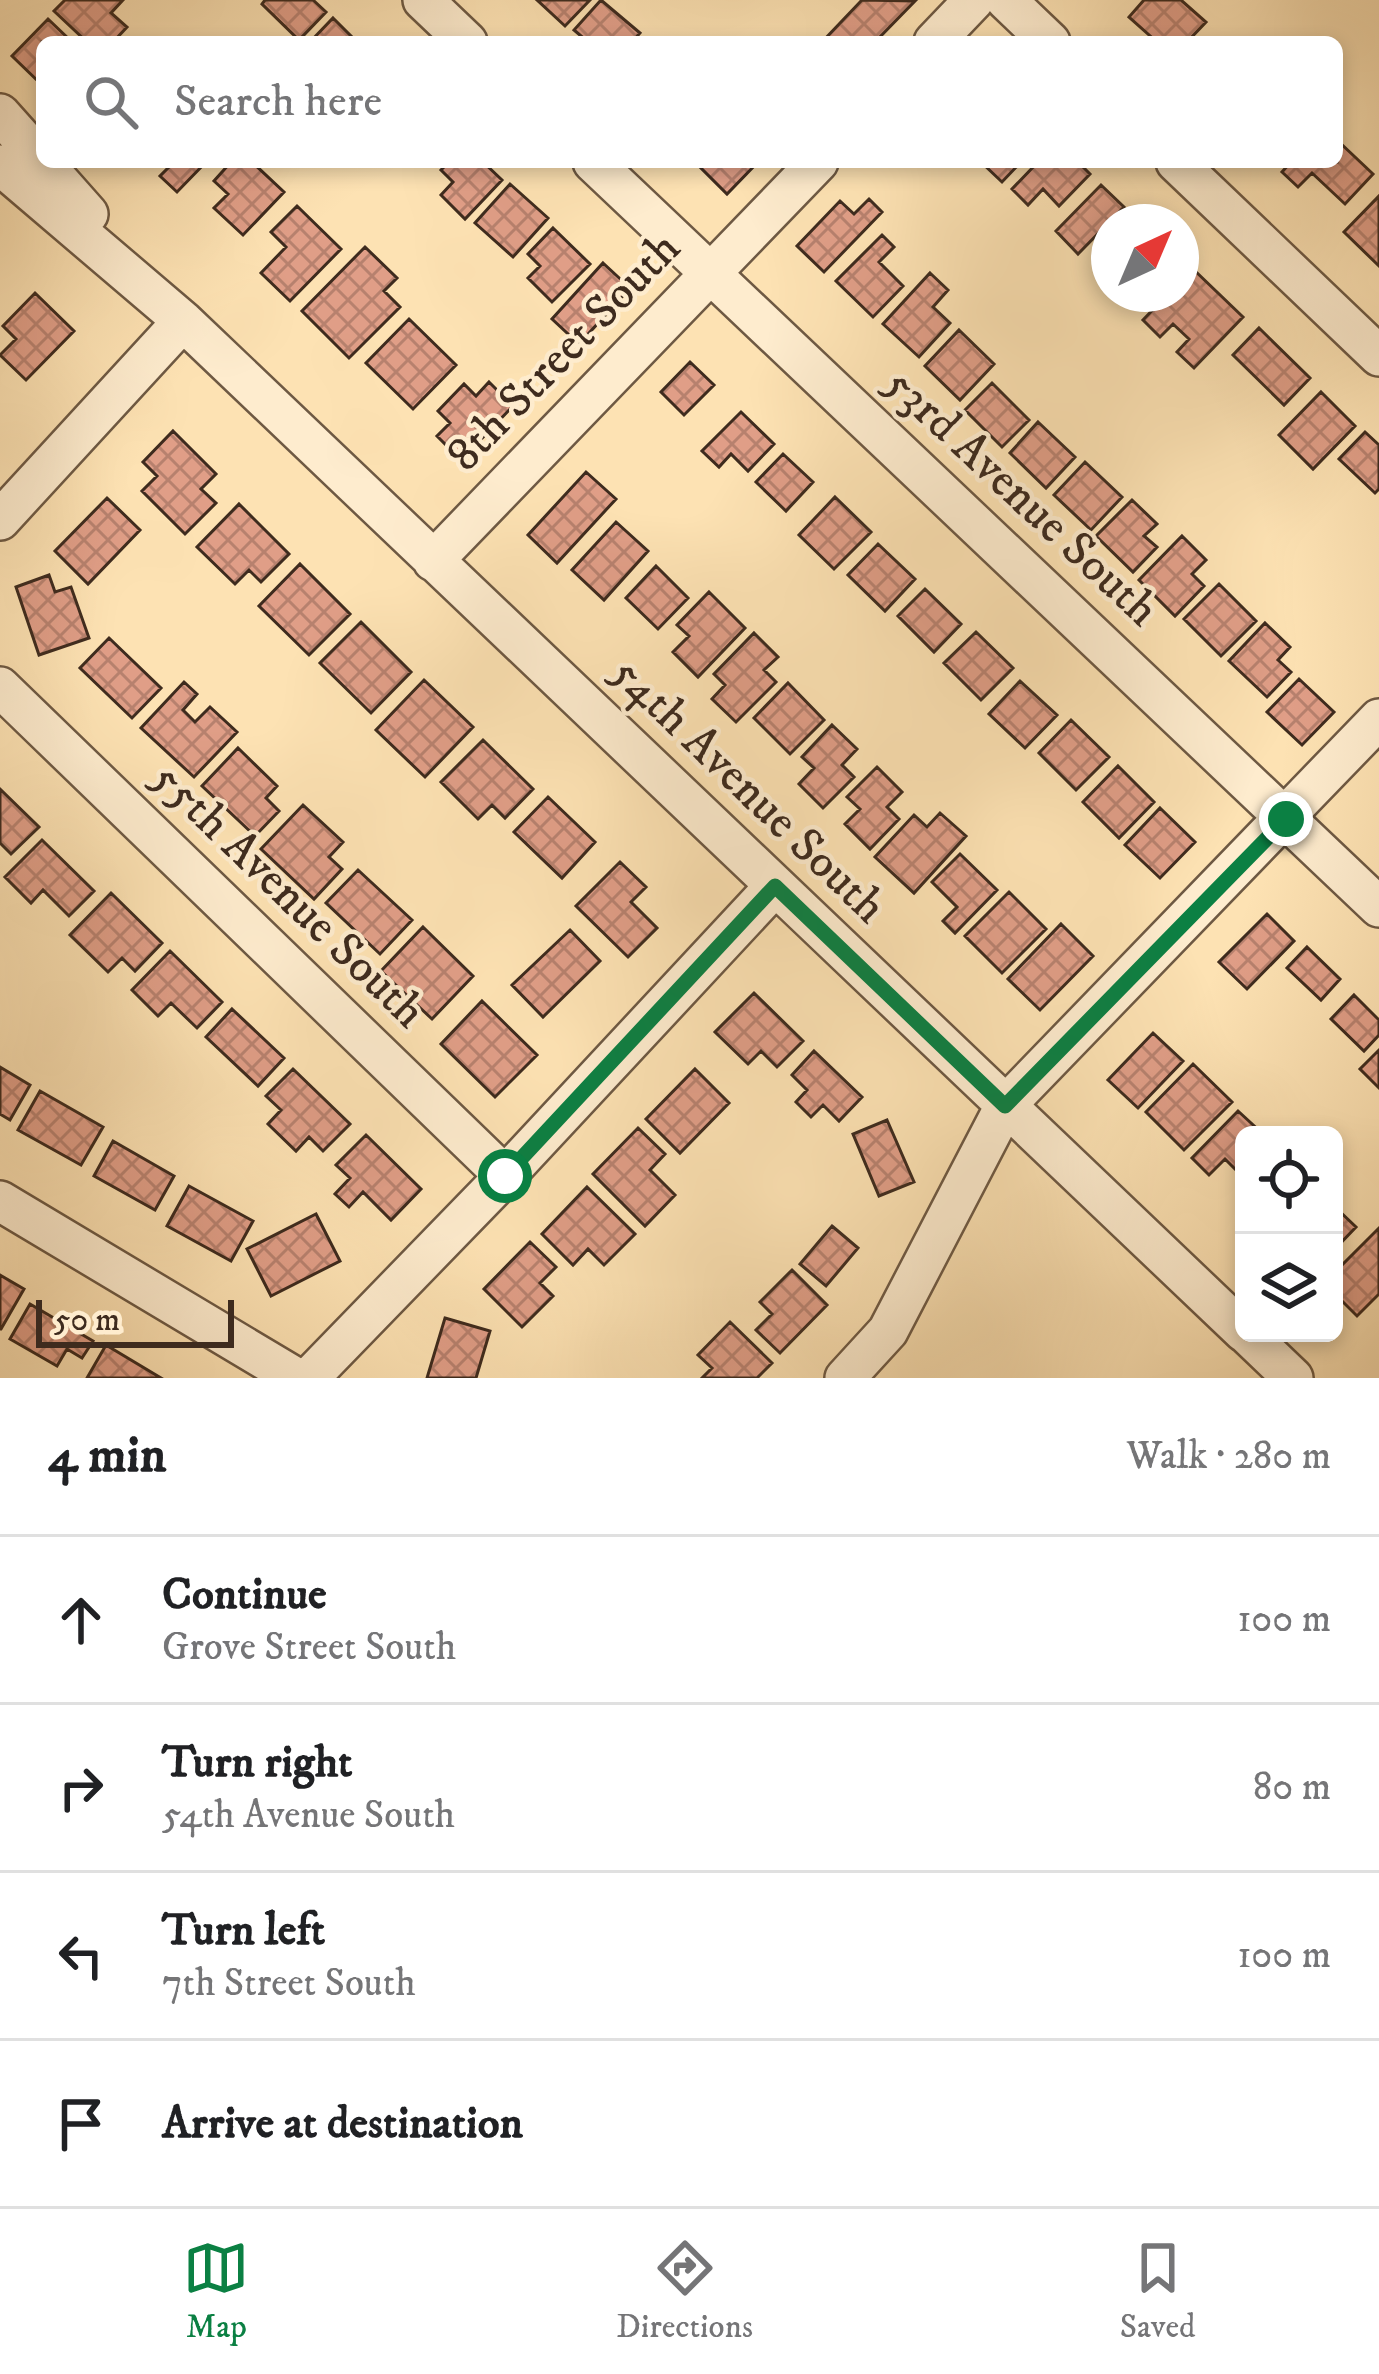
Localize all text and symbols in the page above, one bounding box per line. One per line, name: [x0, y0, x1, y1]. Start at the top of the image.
search box: [36, 36, 1343, 168]
icon: search: [78, 69, 144, 135]
text: Search here: [174, 74, 382, 130]
north arrow: [1091, 204, 1199, 312]
street label: 8th Street South: [434, 219, 694, 485]
street label: 53rd Avenue South: [871, 354, 1171, 640]
street label: 54th Avenue South: [597, 643, 899, 937]
street label: 55th Avenue South: [138, 749, 438, 1041]
route end: [1259, 792, 1313, 846]
map controls: [1235, 1126, 1343, 1342]
button: locate: [1235, 1126, 1343, 1234]
route start: [478, 1149, 532, 1203]
button: layers: [1235, 1234, 1343, 1342]
scale bar: [36, 1294, 234, 1347]
text: 50 m: [54, 1300, 120, 1341]
text: 4 min: [48, 1424, 166, 1488]
text: Walk · 280 m: [1127, 1432, 1331, 1481]
text: Continue: [162, 1567, 327, 1623]
icon: ahead: [48, 1587, 114, 1653]
text: 100 m: [1237, 1595, 1331, 1644]
text: Grove Street South: [162, 1623, 456, 1672]
text: Turn right: [162, 1735, 352, 1791]
icon: right: [48, 1755, 114, 1821]
text: 80 m: [1253, 1763, 1331, 1812]
text: 54th Avenue South: [162, 1791, 455, 1840]
text: Turn left: [162, 1903, 325, 1959]
icon: left: [48, 1923, 114, 1989]
text: 100 m: [1237, 1931, 1331, 1980]
text: 7th Street South: [162, 1959, 416, 2008]
icon: arrive: [48, 2091, 114, 2157]
text: Arrive at destination: [162, 2096, 523, 2152]
tab: Map: [183, 2235, 249, 2348]
tab: Directions: [616, 2235, 753, 2348]
tab: Saved: [1120, 2235, 1196, 2348]

